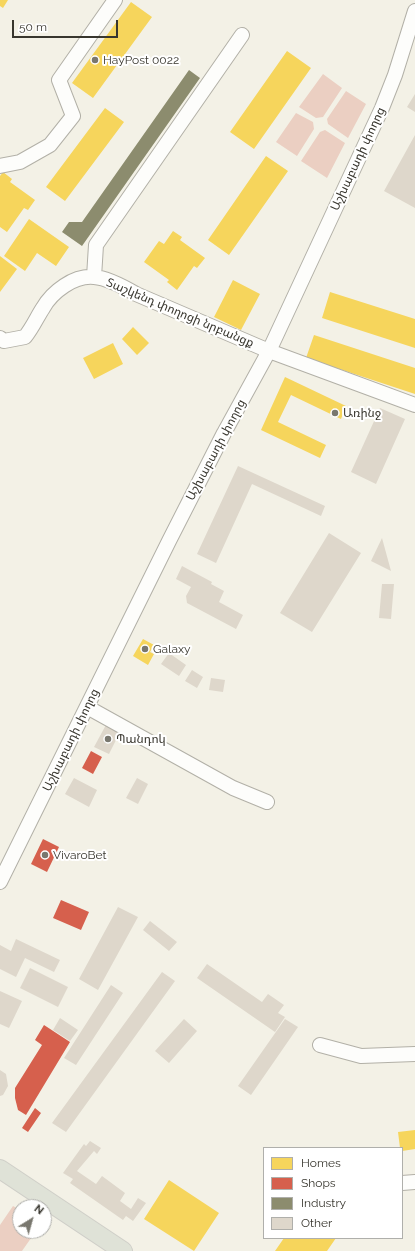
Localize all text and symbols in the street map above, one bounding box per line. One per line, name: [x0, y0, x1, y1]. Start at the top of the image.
scale bar: [14, 12, 120, 38]
text: 50 m: [19, 20, 47, 34]
place label: HayPost 0022: [103, 53, 179, 67]
marker: HayPost 0022: [90, 55, 100, 65]
street label: Աշխաբադի փողոց: [328, 105, 388, 213]
street label: Տաշկենդ փողոցի նրբանցք: [104, 275, 256, 351]
street label: Աշխաբադի փողոց: [183, 397, 249, 503]
place label: Առինջ: [343, 406, 381, 420]
marker: Առինջ: [330, 408, 340, 418]
place label: Galaxy: [153, 642, 190, 656]
marker: Galaxy: [140, 644, 150, 654]
street label: Աշխաբադի փողոց: [40, 686, 102, 794]
place label: Պանդոկ: [116, 732, 166, 746]
marker: Պանդոկ: [103, 734, 113, 744]
place label: VivaroBet: [53, 848, 107, 862]
marker: VivaroBet: [40, 850, 50, 860]
legend: [263, 1147, 403, 1239]
text: Homes: [301, 1156, 341, 1170]
text: Shops: [301, 1176, 336, 1190]
text: Industry: [301, 1196, 346, 1210]
north arrow: [12, 1199, 52, 1239]
text: N: [32, 1202, 46, 1218]
text: Other: [301, 1216, 332, 1230]

